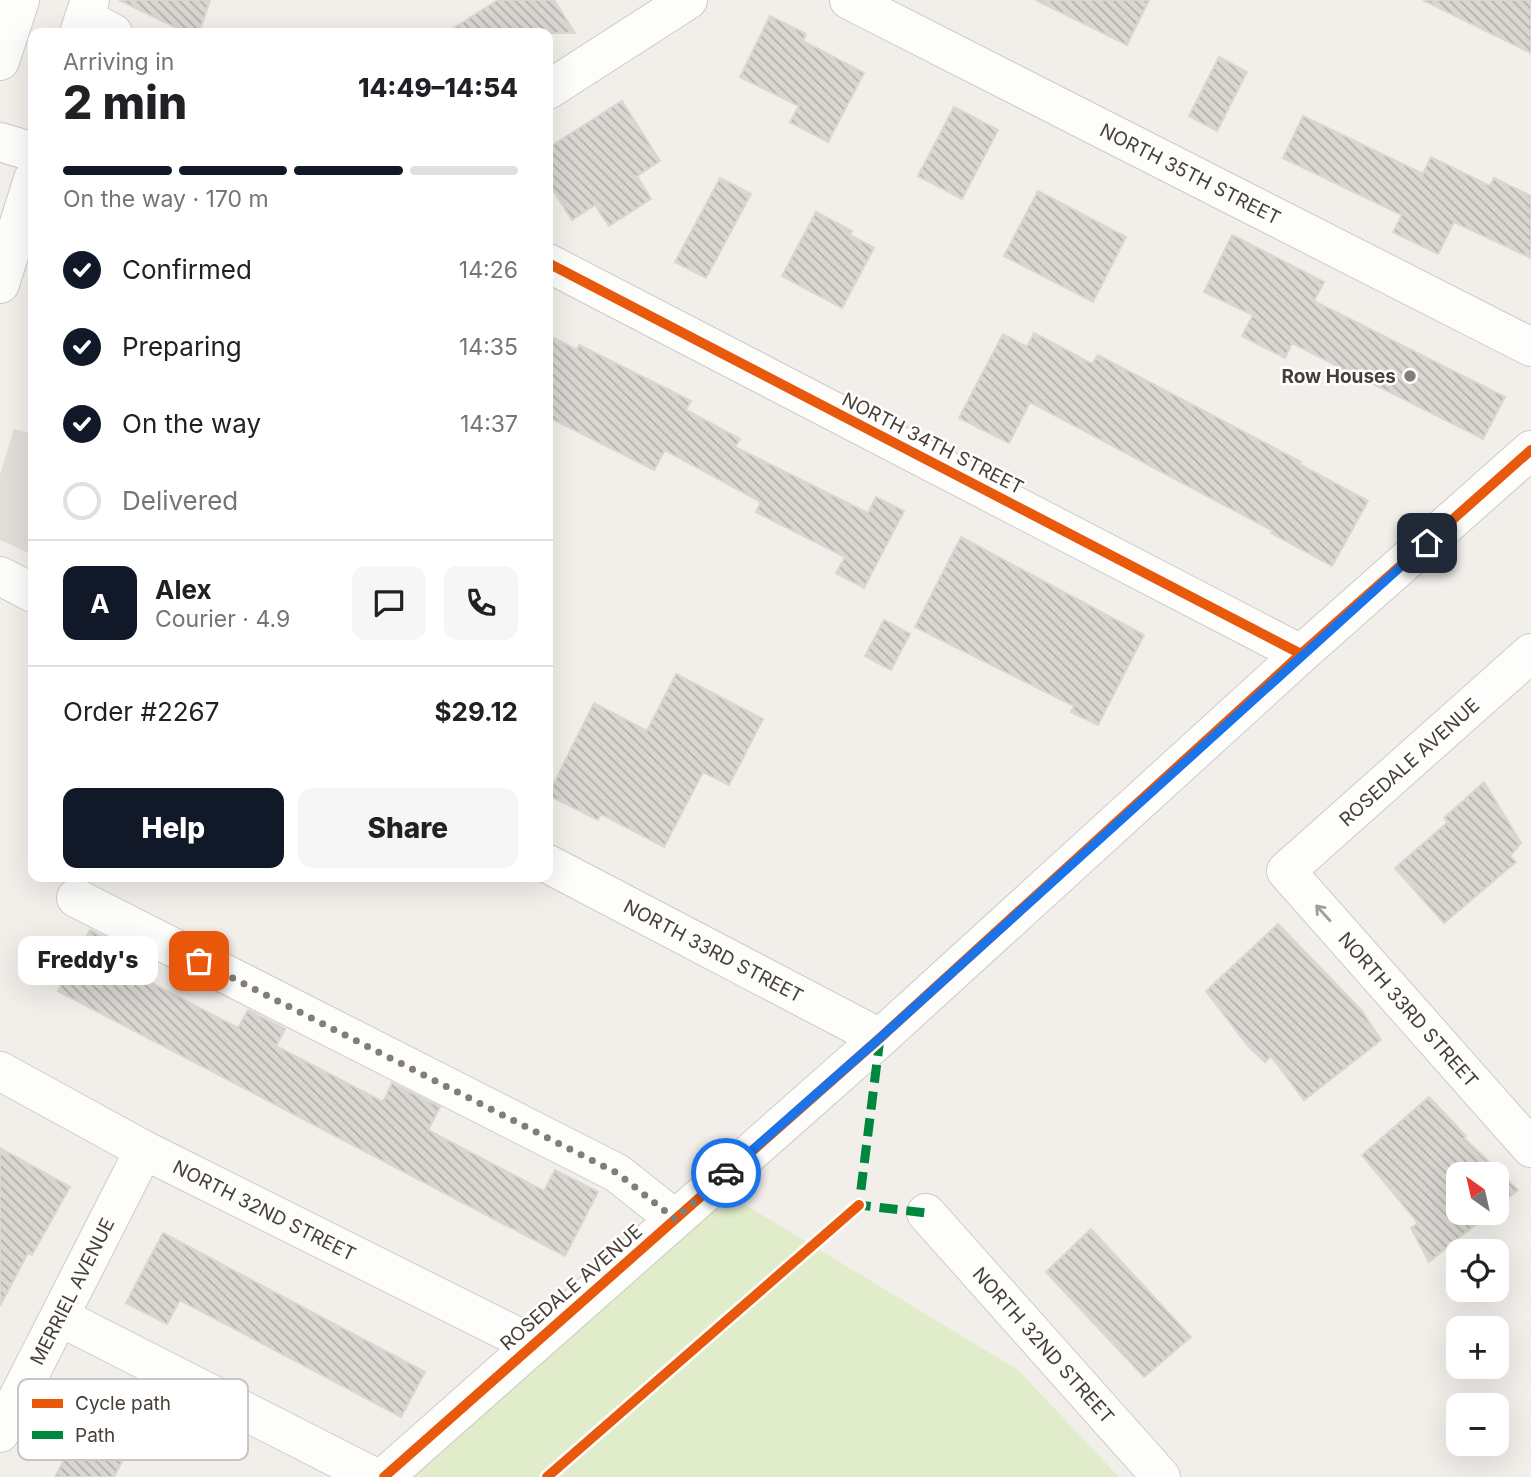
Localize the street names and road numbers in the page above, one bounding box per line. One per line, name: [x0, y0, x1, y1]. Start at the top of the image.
street label: NORTH 35TH STREET: [1096, 119, 1284, 230]
street label: NORTH 34TH STREET: [838, 388, 1027, 499]
street label: ROSEDALE AVENUE: [1335, 694, 1484, 831]
street label: NORTH 33RD STREET: [620, 895, 807, 1008]
street label: NORTH 33RD STREET: [1334, 928, 1483, 1092]
street label: NORTH 32ND STREET: [169, 1155, 360, 1266]
street label: MERRIEL AVENUE: [26, 1214, 120, 1369]
street label: ROSEDALE AVENUE: [496, 1220, 647, 1355]
street label: NORTH 32ND STREET: [968, 1263, 1119, 1428]

